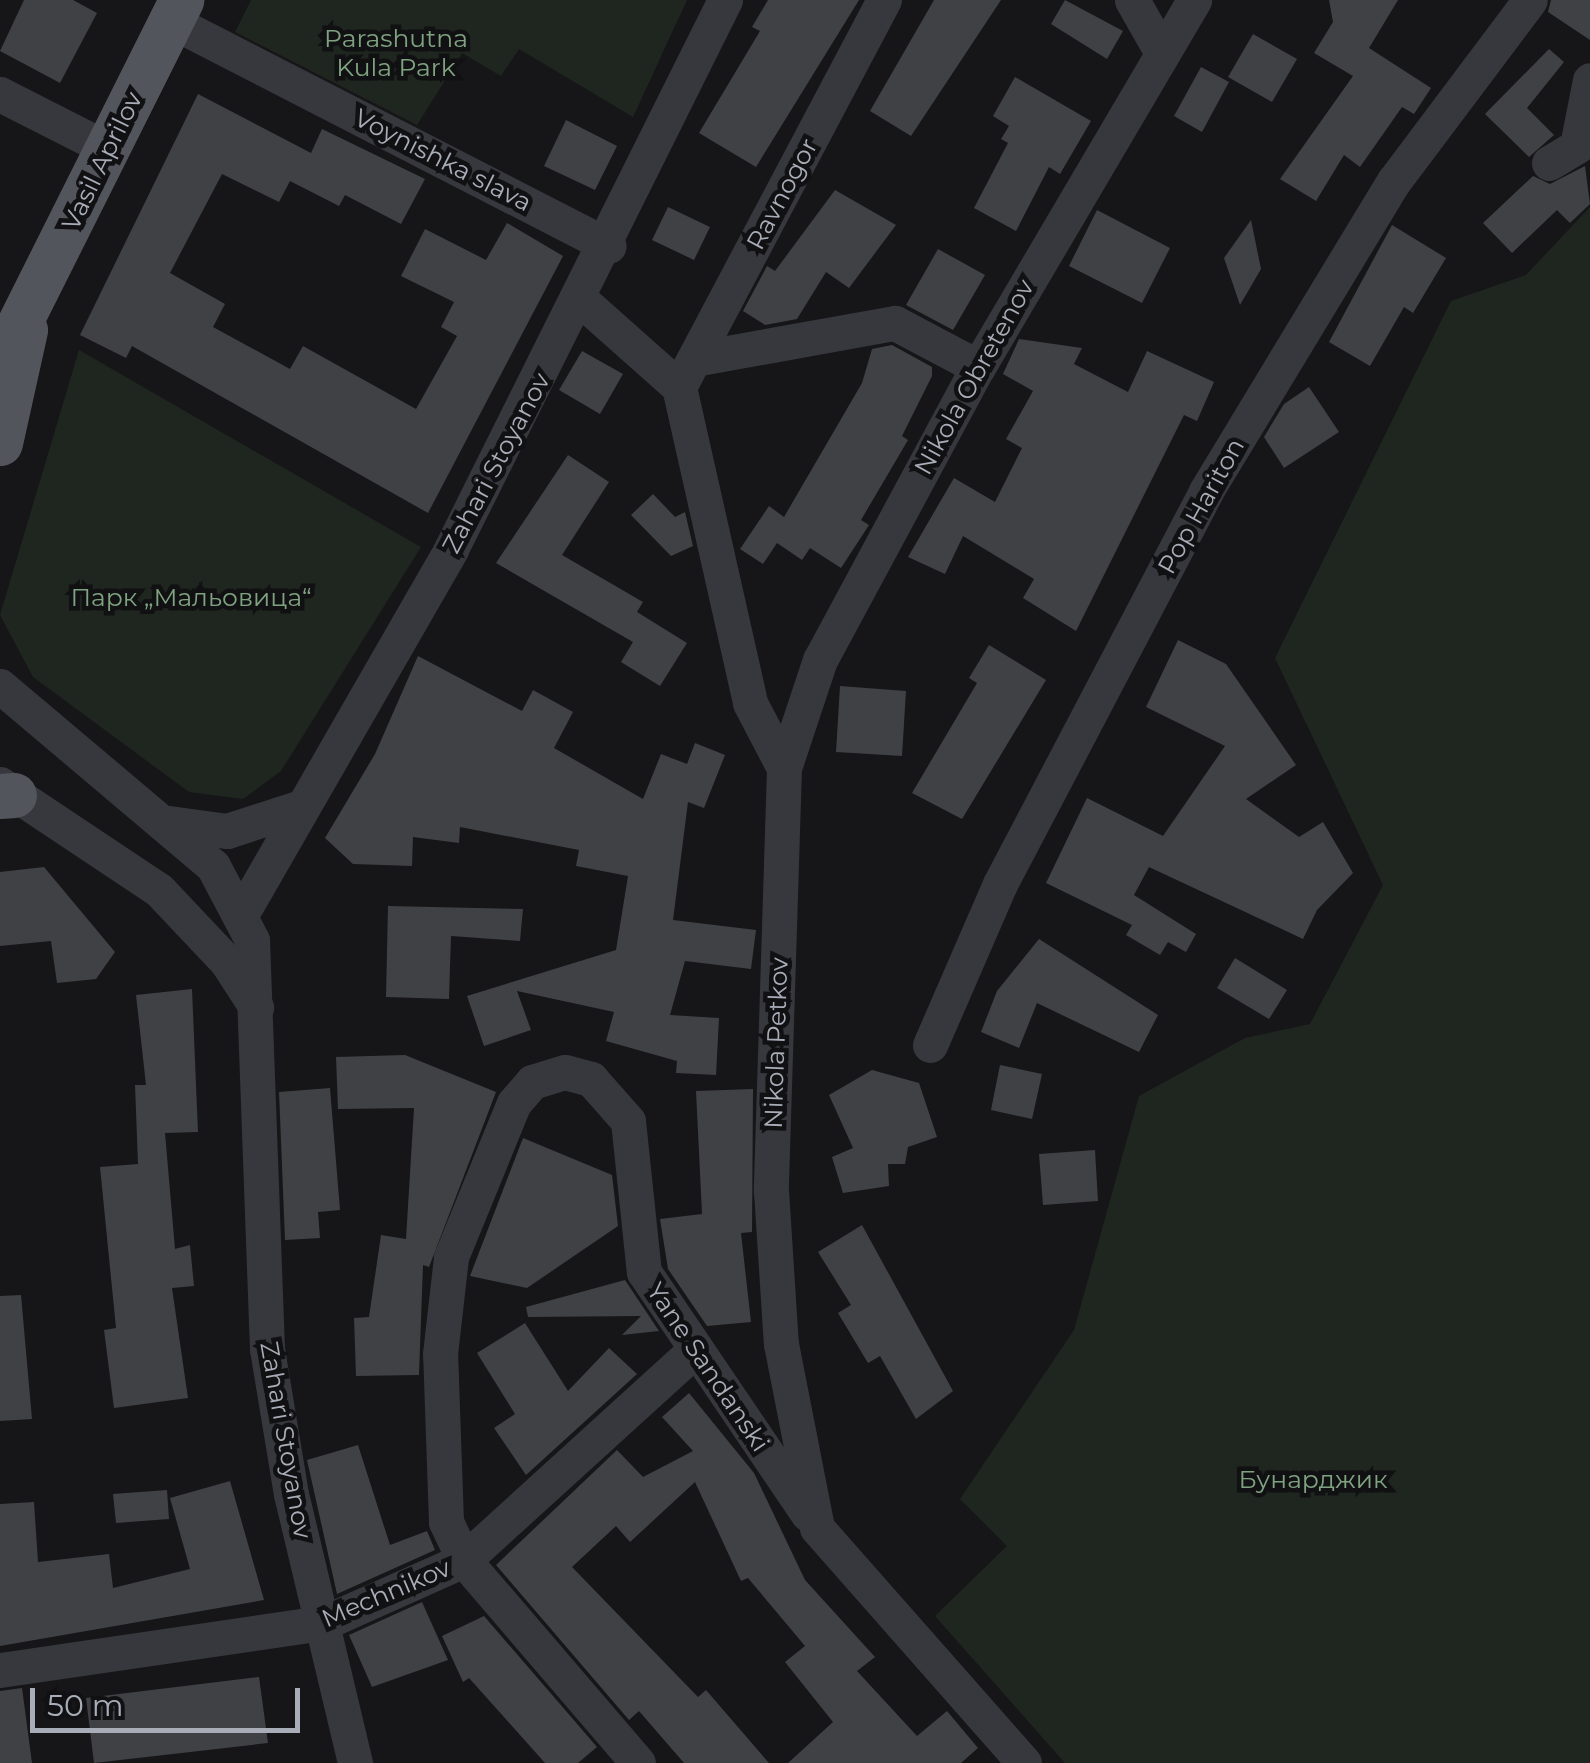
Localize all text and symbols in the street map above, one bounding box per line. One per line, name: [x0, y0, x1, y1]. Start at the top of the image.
park label: Parashutna Kula Park: [324, 24, 468, 83]
street label: Vasil Aprilov: [56, 87, 148, 235]
street label: Voynishka slava: [349, 102, 537, 218]
street label: Ravnogor: [740, 133, 824, 255]
street label: Nikola Obretenov: [908, 274, 1040, 480]
street label: Zahari Stoyanov: [436, 368, 556, 558]
street label: Pop Hariton: [1151, 433, 1251, 579]
park label: Парк „Мальовица“: [70, 582, 312, 612]
street label: Nikola Petkov: [758, 957, 794, 1129]
street label: Yane Sandanski: [640, 1277, 776, 1457]
street label: Zahari Stoyanov: [254, 1339, 318, 1541]
park label: Бунарджик: [1239, 1464, 1387, 1494]
street label: Mechnikov: [317, 1552, 455, 1634]
scale bar: [35, 1668, 305, 1730]
text: 50 m: [47, 1687, 124, 1724]

